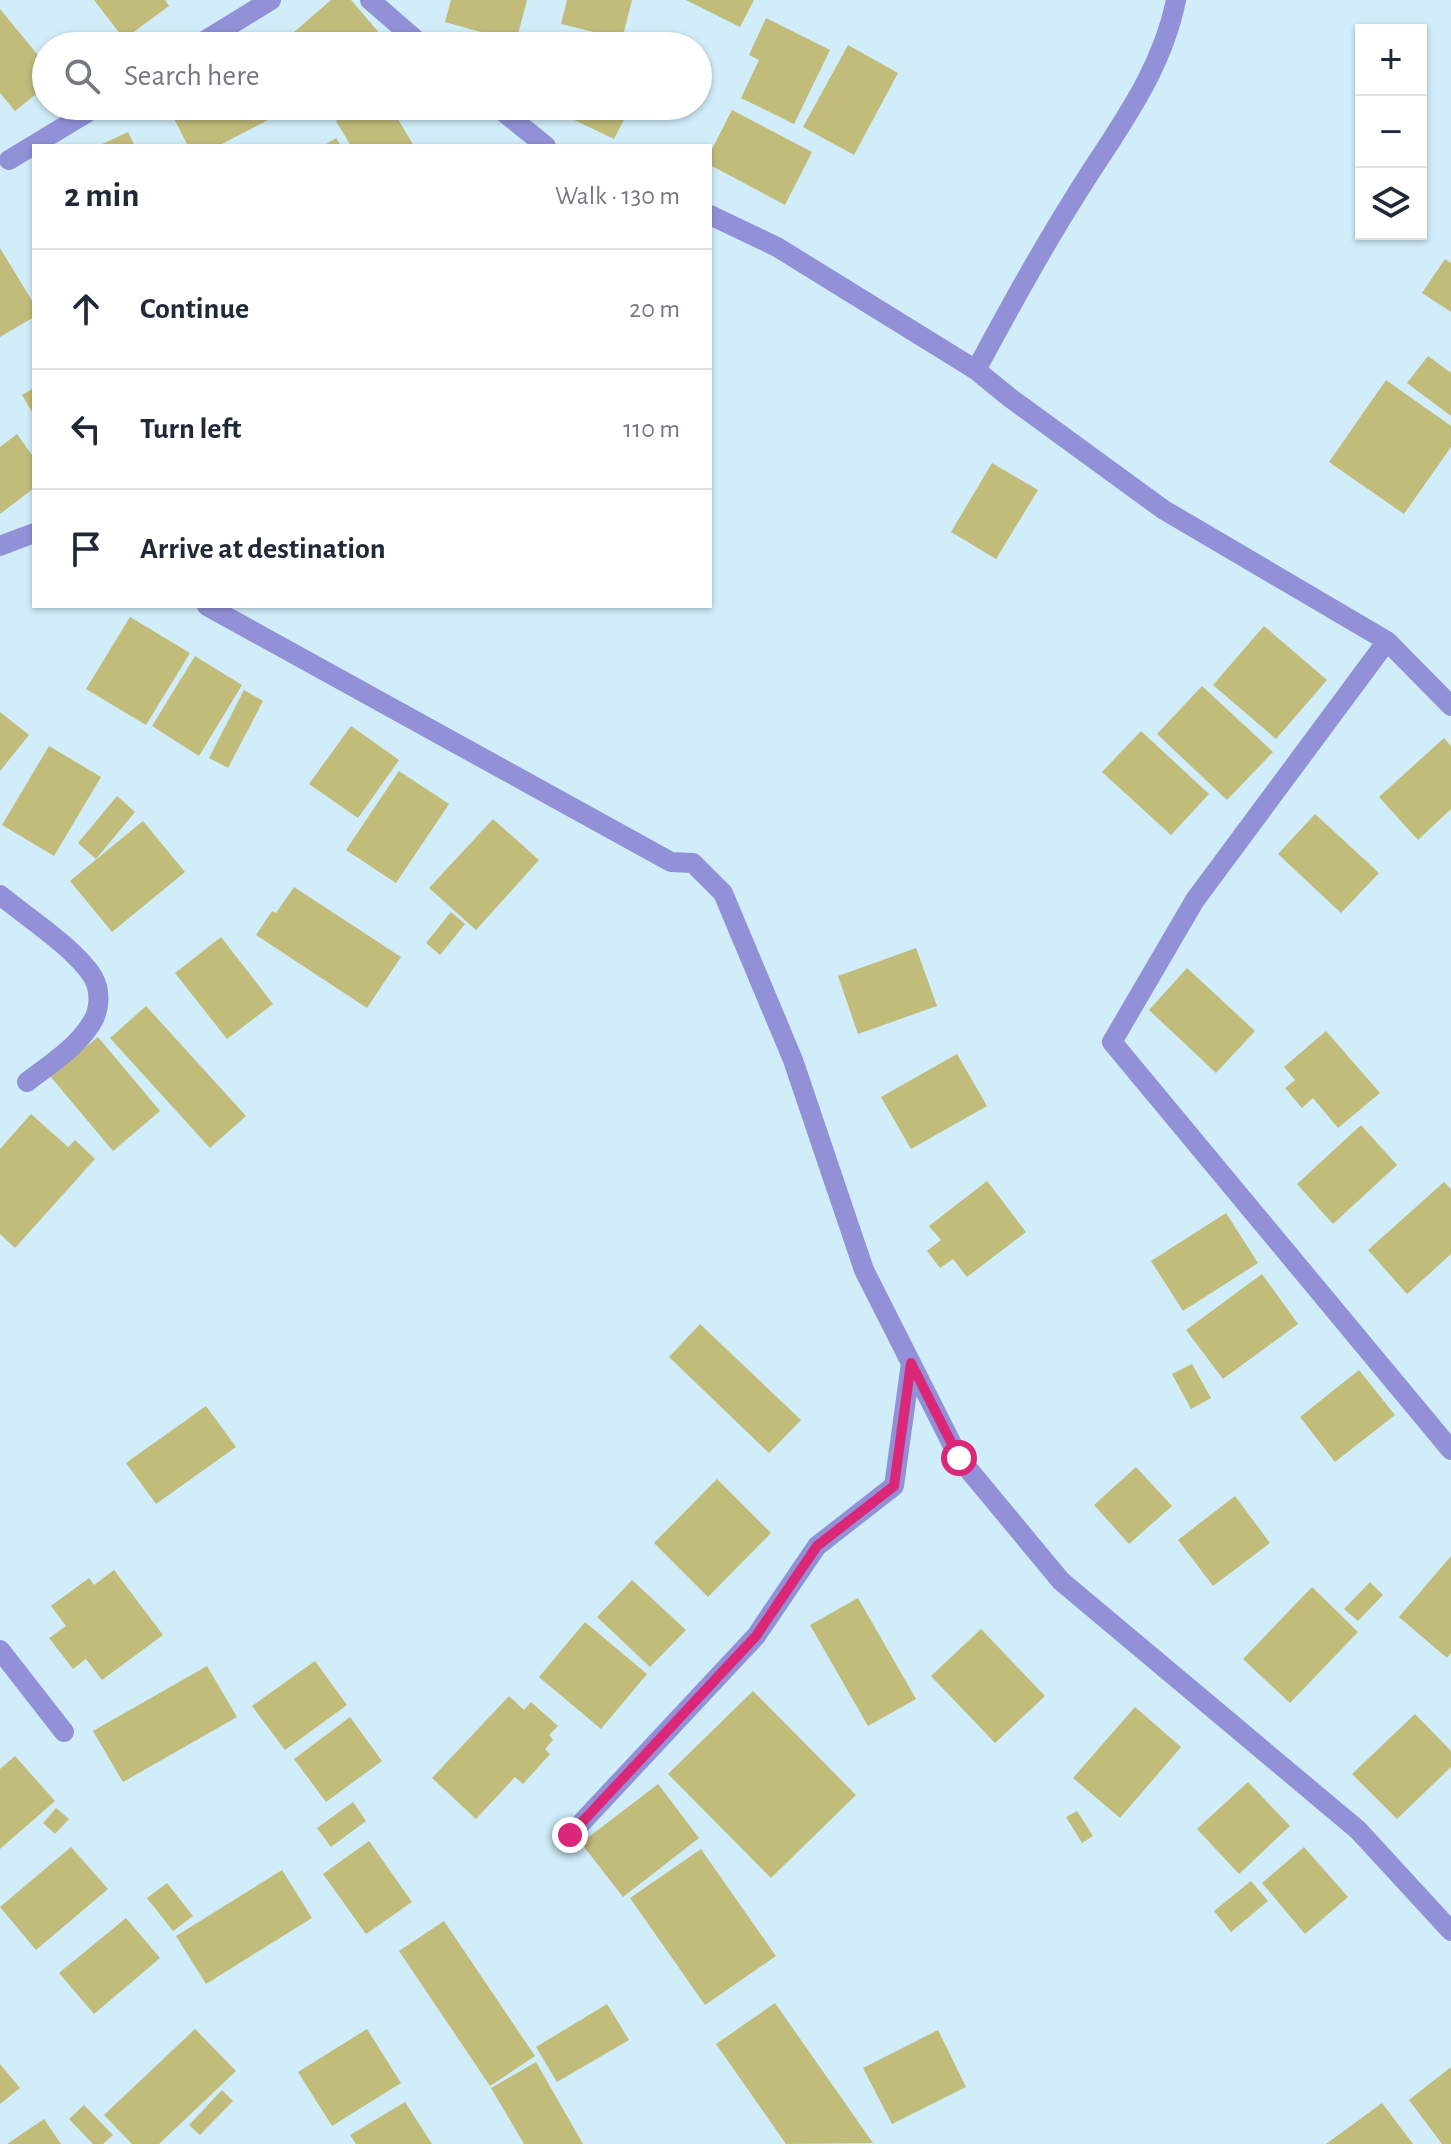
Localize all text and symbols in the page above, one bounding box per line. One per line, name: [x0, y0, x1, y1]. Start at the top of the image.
map controls: [1355, 24, 1427, 240]
button: +: [1355, 24, 1427, 96]
search box: [32, 32, 712, 120]
icon: search: [60, 54, 104, 98]
text: Search here: [124, 61, 260, 91]
button: −: [1355, 96, 1427, 168]
button: layers: [1355, 168, 1427, 240]
text: 2 min: [64, 179, 139, 213]
text: Walk · 130 m: [555, 183, 680, 209]
icon: ahead: [64, 287, 108, 331]
text: Continue: [140, 294, 249, 324]
text: 20 m: [629, 296, 680, 322]
icon: left: [64, 407, 108, 451]
text: Turn left: [140, 414, 241, 444]
text: 110 m: [623, 416, 680, 442]
icon: arrive: [64, 527, 108, 571]
text: Arrive at destination: [140, 534, 386, 564]
route start: [941, 1440, 977, 1476]
route end: [552, 1817, 588, 1853]

